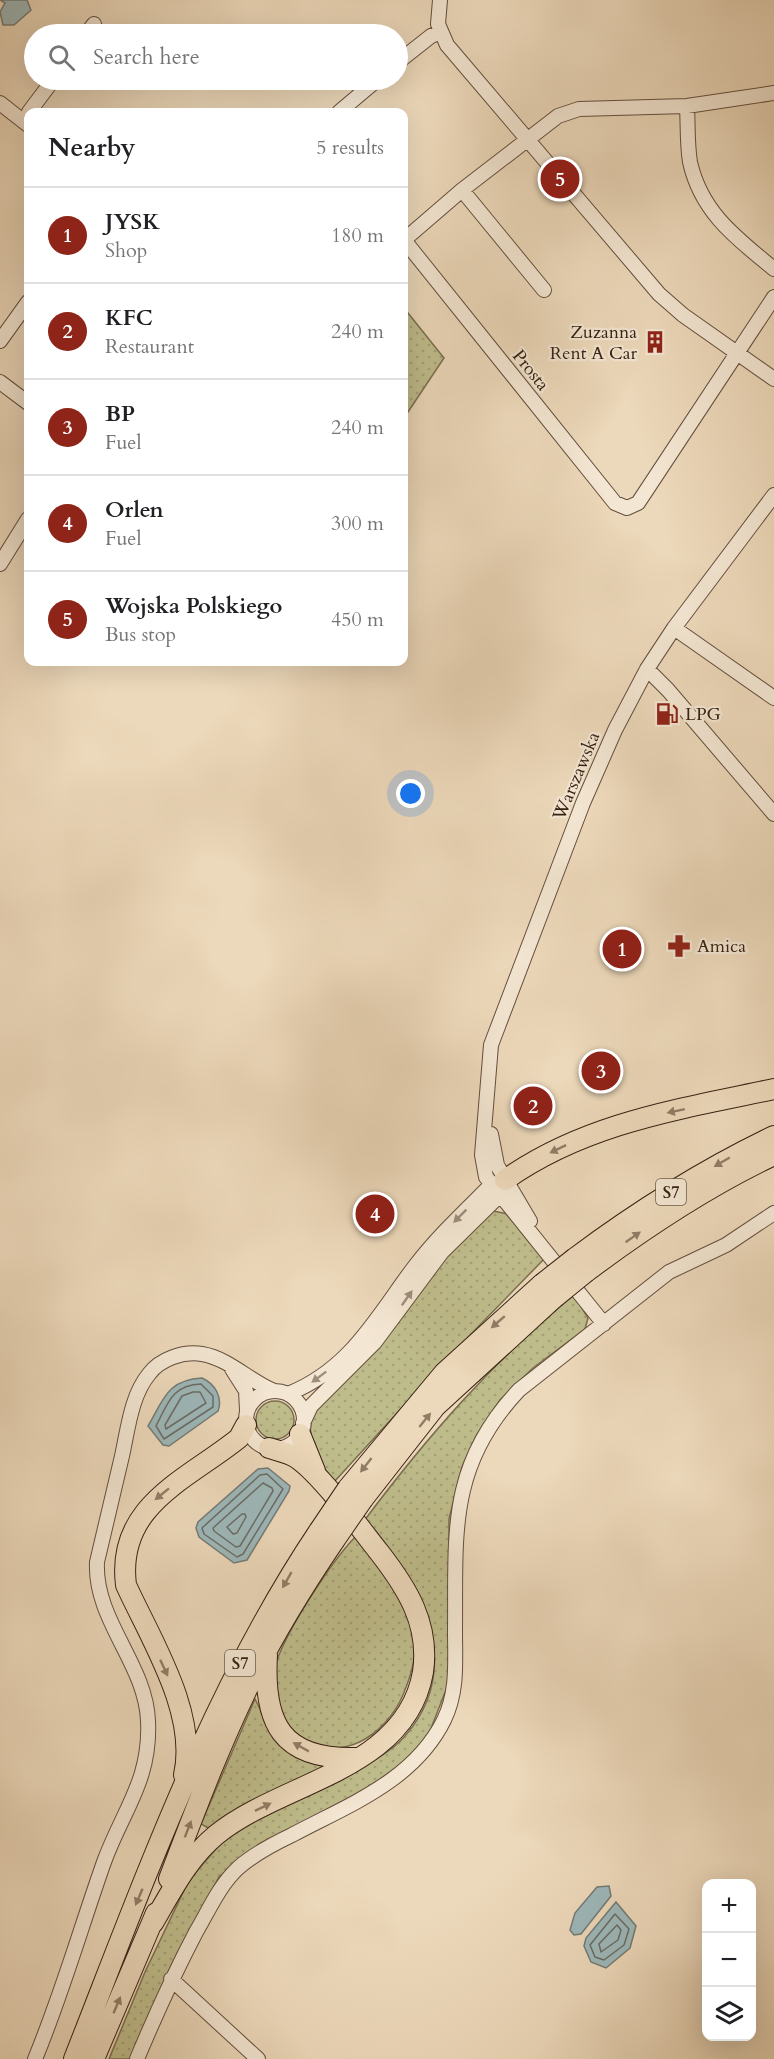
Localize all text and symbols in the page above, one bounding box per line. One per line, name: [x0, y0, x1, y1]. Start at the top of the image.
search box: [24, 24, 408, 90]
icon: search: [45, 41, 78, 74]
text: Search here: [93, 42, 200, 72]
text: Nearby: [48, 130, 136, 165]
text: 5 results: [316, 134, 384, 161]
pin: 5: [540, 156, 580, 201]
text: JYSK: [105, 207, 160, 237]
text: 1: [62, 222, 73, 249]
text: 180 m: [331, 222, 384, 249]
text: Shop: [105, 237, 147, 264]
text: KFC: [105, 303, 153, 333]
text: 2: [62, 318, 73, 345]
text: 240 m: [331, 318, 384, 345]
place label: Zuzanna Rent A Car: [550, 320, 637, 366]
building icon: Zuzanna Rent A Car: [642, 329, 668, 355]
text: Restaurant: [105, 333, 194, 360]
street label: Prosta: [506, 344, 555, 396]
text: BP: [105, 399, 135, 429]
text: 3: [62, 414, 73, 441]
text: 240 m: [331, 414, 384, 441]
text: Fuel: [105, 429, 142, 456]
text: Orlen: [105, 495, 164, 525]
text: 4: [62, 510, 73, 537]
text: 300 m: [331, 510, 384, 537]
text: Fuel: [105, 525, 142, 552]
text: Wojska Polskiego: [105, 591, 282, 621]
text: 5: [62, 606, 73, 633]
text: 450 m: [331, 606, 384, 633]
text: Bus stop: [105, 621, 176, 648]
fuel station icon: LPG: [654, 701, 680, 727]
place label: LPG: [685, 702, 721, 727]
street label: Warszawska: [546, 728, 606, 825]
your location: [396, 779, 425, 808]
pin: 1: [602, 926, 642, 972]
pharmacy icon: Amica: [666, 933, 692, 959]
place label: Amica: [697, 934, 746, 959]
pin: 3: [582, 1048, 620, 1094]
pin: 2: [514, 1084, 552, 1128]
one-way arrow: [666, 1107, 685, 1116]
one-way arrow: [549, 1143, 567, 1153]
one-way arrow: [713, 1157, 730, 1167]
road number: S7: [656, 1179, 686, 1205]
pin: 4: [356, 1192, 394, 1236]
one-way arrow: [453, 1208, 467, 1223]
one-way arrow: [624, 1231, 640, 1243]
one-way arrow: [401, 1291, 413, 1307]
one-way arrow: [490, 1316, 506, 1329]
one-way arrow: [311, 1371, 327, 1383]
one-way arrow: [418, 1412, 431, 1428]
one-way arrow: [361, 1458, 373, 1473]
one-way arrow: [155, 1487, 170, 1499]
one-way arrow: [282, 1572, 292, 1589]
road number: S7: [225, 1650, 255, 1676]
one-way arrow: [160, 1659, 169, 1677]
one-way arrow: [292, 1742, 309, 1752]
one-way arrow: [254, 1802, 271, 1811]
one-way arrow: [184, 1819, 194, 1837]
map controls: [702, 1879, 756, 2041]
button: +: [702, 1879, 756, 1933]
one-way arrow: [134, 1888, 144, 1906]
button: −: [702, 1933, 756, 1987]
button: layers: [702, 1987, 756, 2041]
one-way arrow: [112, 1996, 122, 2014]

